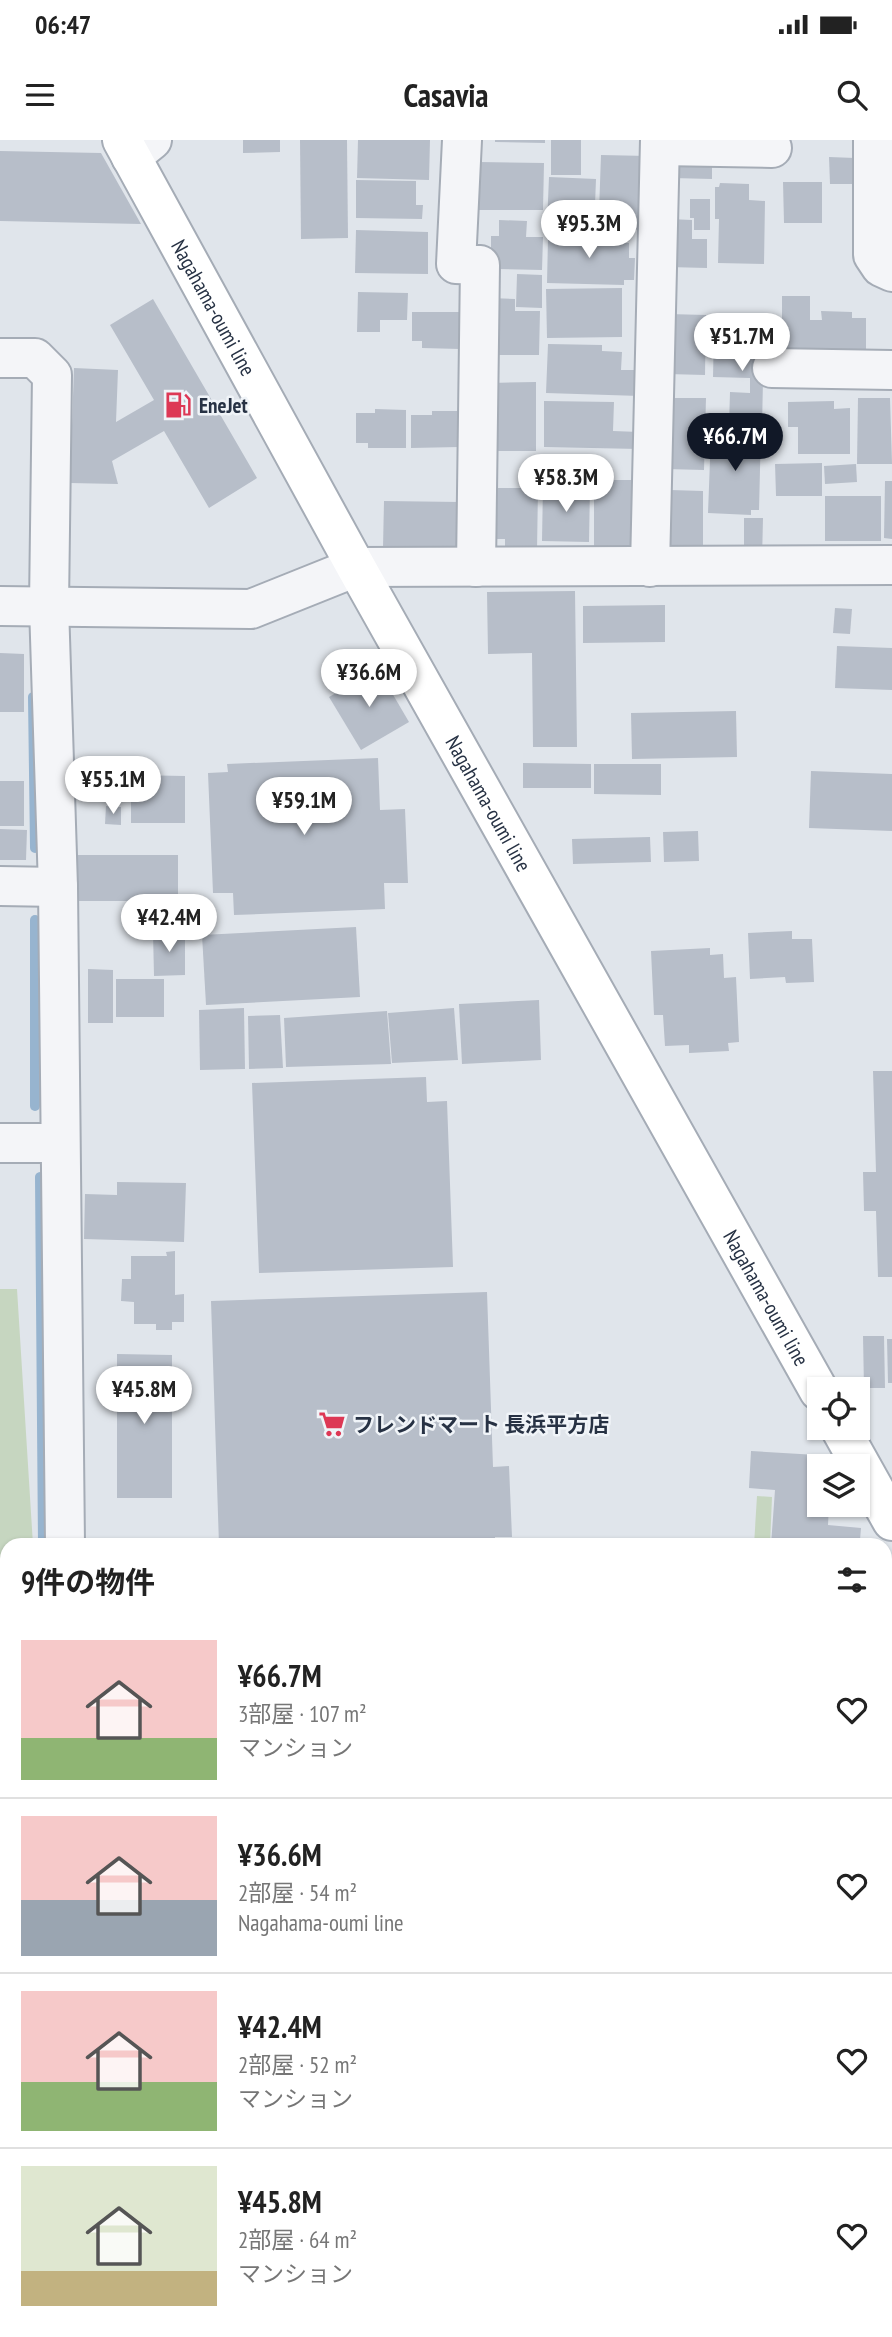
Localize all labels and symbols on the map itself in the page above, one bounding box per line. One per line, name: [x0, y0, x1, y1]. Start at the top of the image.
pin: ¥95.3M: [532, 200, 646, 260]
street label: Nagahama-oumi line: [166, 235, 262, 380]
pin: ¥51.7M: [685, 314, 799, 373]
fuel station icon: EneJet: [163, 390, 193, 420]
place label: EneJet: [199, 392, 248, 419]
pin: ¥66.7M: [678, 414, 792, 473]
pin: ¥58.3M: [509, 454, 623, 514]
pin: ¥36.6M: [312, 650, 426, 709]
street label: Nagahama-oumi line: [440, 731, 538, 876]
pin: ¥55.1M: [56, 756, 170, 816]
pin: ¥59.1M: [247, 778, 361, 837]
pin: ¥42.4M: [112, 894, 226, 954]
street label: Nagahama-oumi line: [718, 1225, 815, 1370]
pin: ¥45.8M: [87, 1366, 201, 1426]
supermarket icon: フレンドマート 長浜平方店: [317, 1409, 347, 1439]
place label: フレンドマート 長浜平方店: [353, 1411, 609, 1438]

